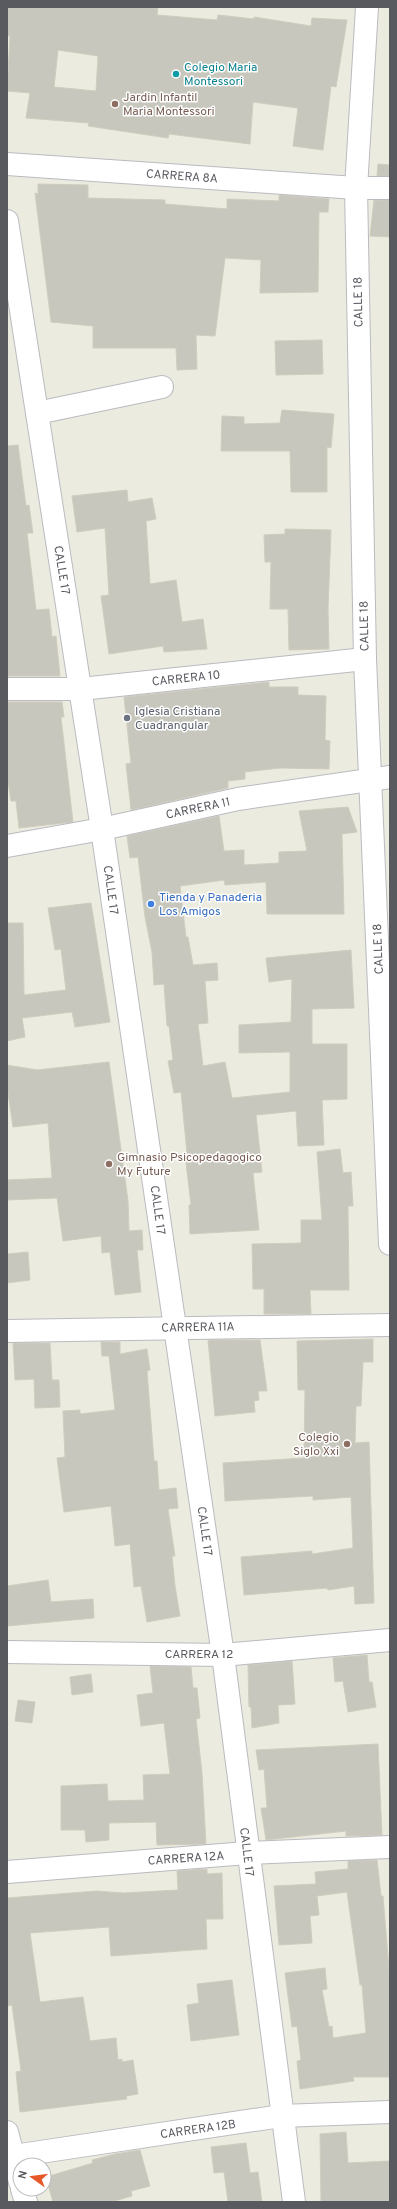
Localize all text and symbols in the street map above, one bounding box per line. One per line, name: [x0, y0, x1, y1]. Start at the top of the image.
place label: Colegio Maria Montessori: [184, 60, 257, 90]
marker: Colegio Maria Montessori: [171, 69, 181, 79]
place label: Jardin Infantil Maria Montessori: [123, 90, 215, 120]
marker: Jardin Infantil Maria Montessori: [110, 99, 120, 109]
street label: CARRERA 8A: [145, 167, 218, 187]
street label: CALLE 18: [351, 277, 367, 327]
street label: CALLE 17: [49, 544, 73, 596]
street label: CALLE 18: [357, 601, 373, 651]
street label: CARRERA 10: [151, 667, 221, 691]
place label: Iglesia Cristiana Cuadrangular: [135, 704, 220, 734]
marker: Iglesia Cristiana Cuadrangular: [122, 713, 132, 723]
street label: CARRERA 11: [164, 794, 232, 824]
street label: CALLE 17: [99, 864, 121, 916]
place label: Tienda y Panaderia Los Amigos: [159, 890, 262, 920]
marker: Tienda y Panaderia Los Amigos: [146, 899, 156, 909]
street label: CALLE 18: [370, 923, 388, 975]
place label: Gimnasio Psicopedagogico My Future: [117, 1150, 262, 1180]
marker: Gimnasio Psicopedagogico My Future: [104, 1159, 114, 1169]
street label: CALLE 17: [146, 1184, 168, 1236]
street label: CARRERA 11A: [161, 1319, 235, 1337]
place label: Colegio Siglo Xxi: [293, 1430, 339, 1460]
marker: Colegio Siglo Xxi: [342, 1439, 352, 1449]
street label: CALLE 17: [193, 1505, 215, 1557]
street label: CARRERA 12: [165, 1647, 233, 1663]
street label: CALLE 17: [235, 1827, 257, 1878]
street label: CARRERA 12A: [147, 1848, 225, 1870]
street label: CARRERA 12B: [159, 2117, 237, 2143]
north arrow: [12, 2157, 52, 2197]
text: N: [16, 2169, 31, 2180]

